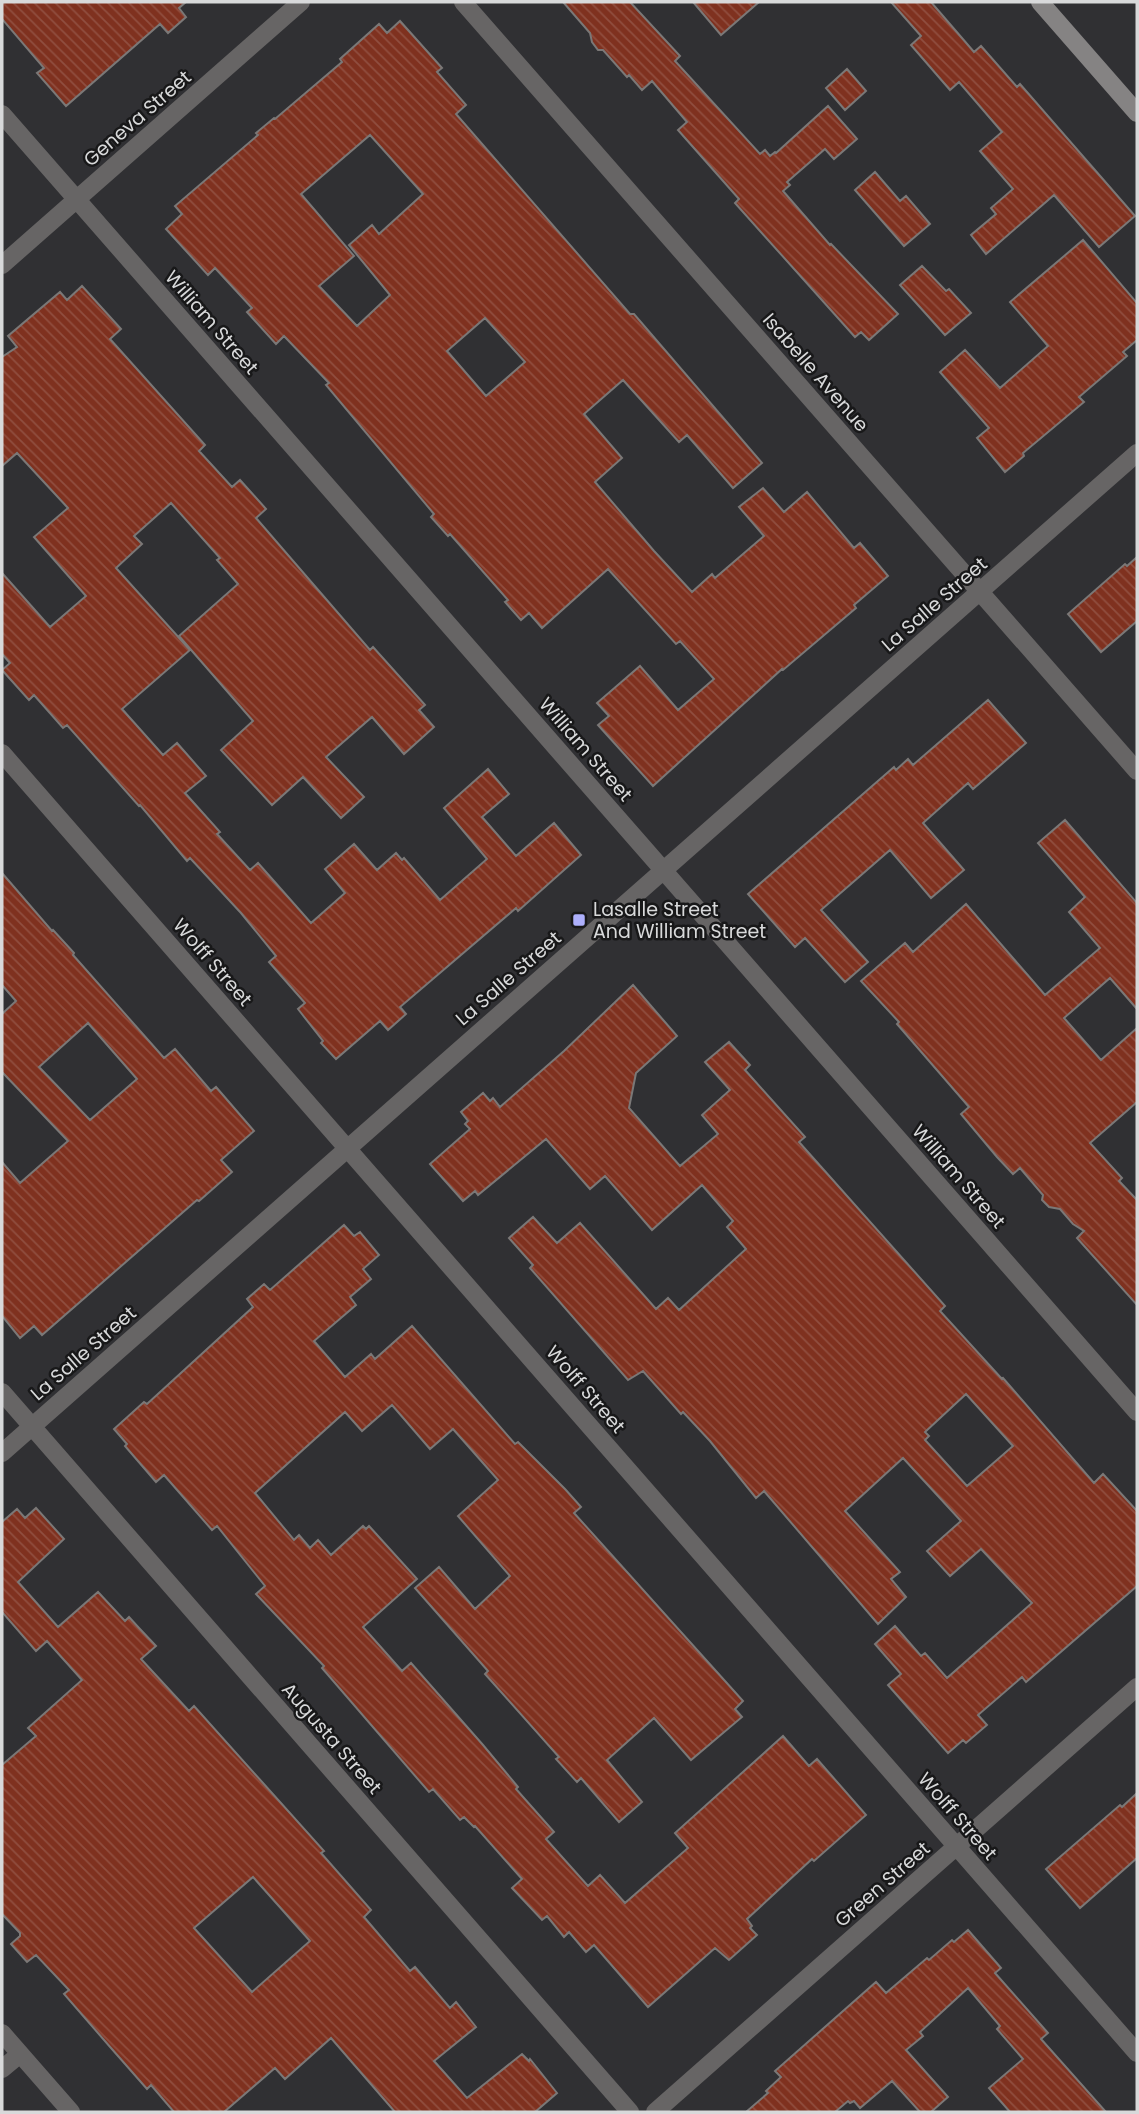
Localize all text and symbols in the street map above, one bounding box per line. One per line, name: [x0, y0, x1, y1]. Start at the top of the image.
street label: Geneva Street: [78, 64, 197, 173]
street label: William Street: [159, 264, 265, 380]
street label: Isabelle Avenue: [756, 307, 875, 438]
street label: La Salle Street: [876, 551, 993, 658]
street label: William Street: [533, 691, 639, 807]
place label: Lasalle Street And William Street: [593, 896, 766, 945]
street label: Wolff Street: [167, 912, 258, 1012]
marker: Lasalle Street And William Street: [571, 912, 587, 928]
street label: La Salle Street: [450, 925, 567, 1032]
street label: William Street: [906, 1118, 1012, 1234]
street label: La Salle Street: [25, 1300, 142, 1407]
street label: Wolff Street: [540, 1339, 631, 1439]
street label: Augusta Street: [275, 1677, 388, 1800]
street label: Wolff Street: [912, 1766, 1003, 1866]
street label: Green Street: [829, 1835, 936, 1933]

